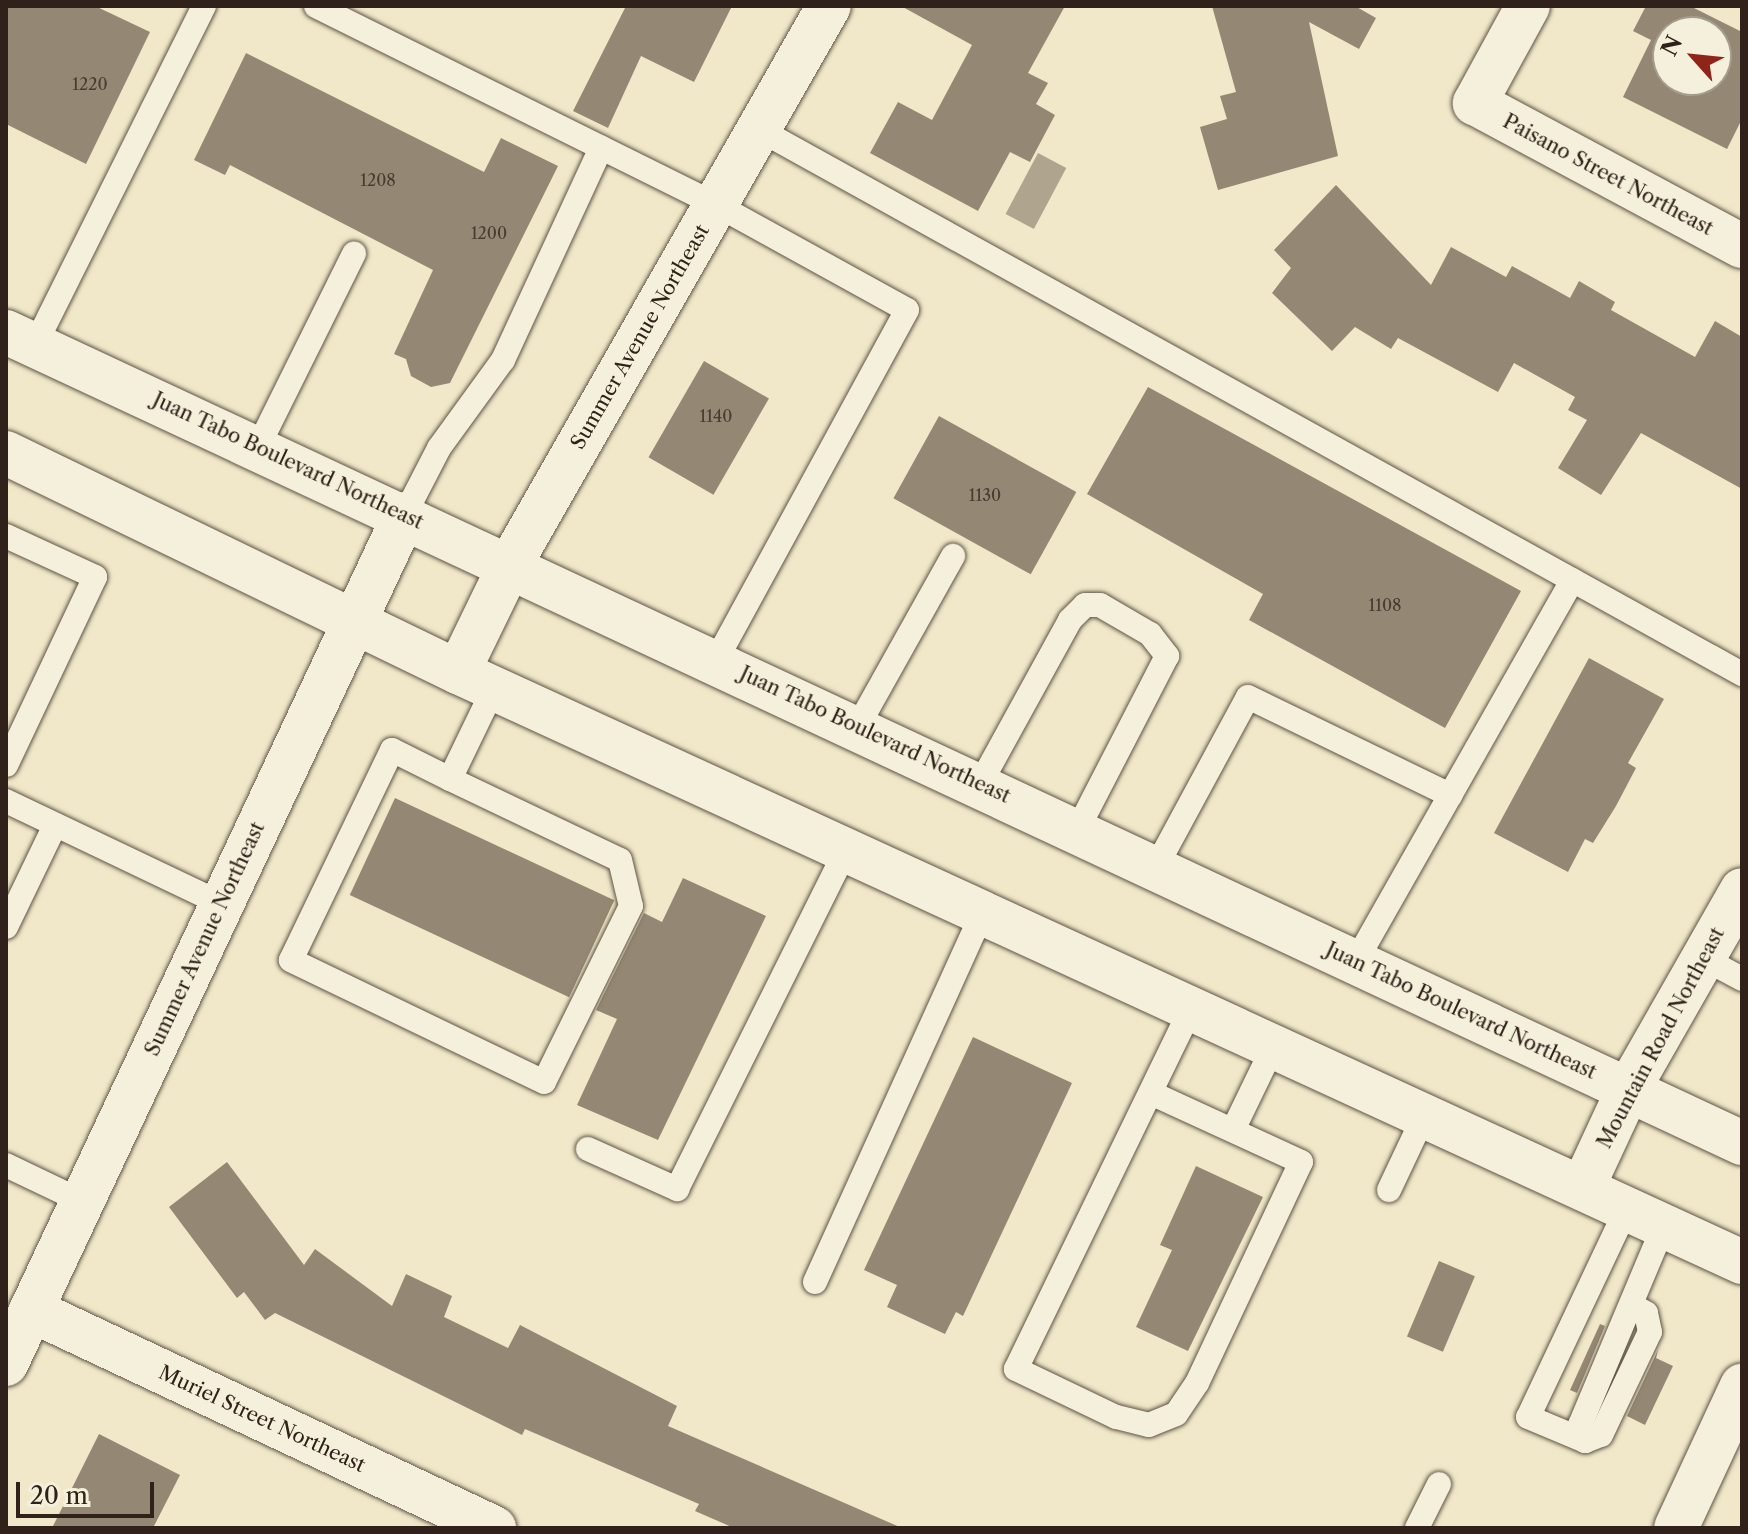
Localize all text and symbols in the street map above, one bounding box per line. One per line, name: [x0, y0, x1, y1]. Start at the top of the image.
north arrow: [1652, 16, 1732, 96]
text: N: [1656, 31, 1688, 60]
house number: 1220: [72, 74, 108, 94]
street label: Paisano Street Northeast: [1499, 109, 1717, 241]
house number: 1208: [360, 170, 396, 190]
street label: Summer Avenue Northeast: [565, 220, 715, 454]
house number: 1200: [471, 223, 507, 243]
street label: Juan Tabo Boulevard Northeast: [149, 387, 427, 535]
house number: 1140: [700, 406, 732, 426]
house number: 1130: [969, 485, 1001, 505]
house number: 1108: [1368, 595, 1402, 615]
street label: Juan Tabo Boulevard Northeast: [736, 661, 1014, 809]
street label: Summer Avenue Northeast: [140, 818, 270, 1060]
street label: Mountain Road Northeast: [1592, 923, 1730, 1153]
street label: Juan Tabo Boulevard Northeast: [1322, 937, 1600, 1085]
street label: Muriel Street Northeast: [155, 1361, 369, 1477]
scale bar: [20, 1466, 158, 1516]
text: 20 m: [30, 1481, 88, 1510]

